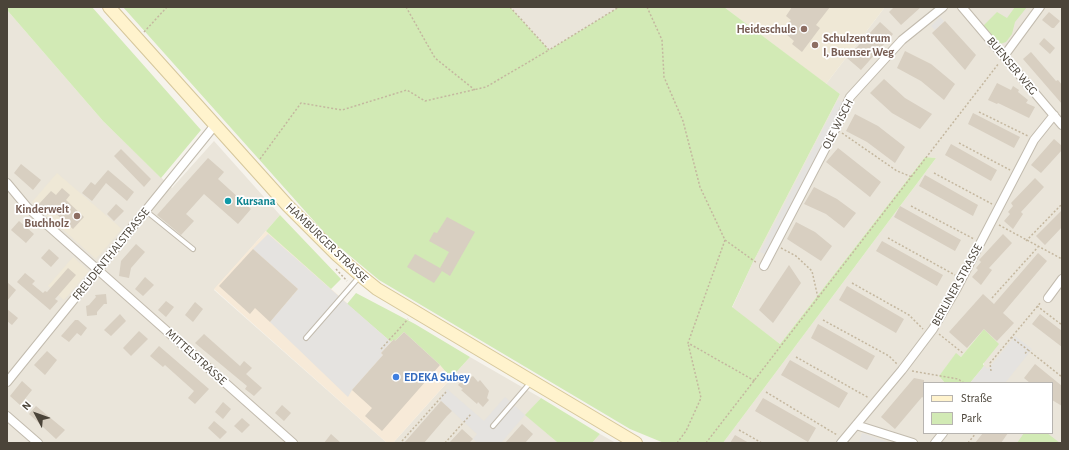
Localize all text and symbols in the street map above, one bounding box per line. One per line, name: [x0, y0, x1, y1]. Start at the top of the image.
place label: Heideschule: [736, 22, 796, 36]
marker: Heideschule: [799, 24, 809, 34]
place label: Schulzentrum I, Buenser Weg: [823, 31, 894, 59]
street label: BUENSER WEG: [983, 34, 1041, 98]
marker: Schulzentrum I, Buenser Weg: [810, 40, 820, 50]
street label: OLE WISCH: [819, 96, 857, 152]
place label: Kursana: [236, 194, 276, 208]
marker: Kursana: [223, 196, 233, 206]
street label: HAMBURGER STRASSE: [283, 200, 371, 286]
place label: Kinderwelt Buchholz: [15, 202, 69, 230]
street label: FREUDENTHALSTRASSE: [69, 205, 153, 303]
marker: Kinderwelt Buchholz: [72, 211, 82, 221]
street label: BERLINER STRASSE: [928, 241, 986, 329]
street label: MITTELSTRASSE: [163, 326, 229, 388]
place label: EDEKA Subey: [404, 370, 470, 384]
marker: EDEKA Subey: [391, 372, 401, 382]
legend: [923, 382, 1053, 434]
text: Straße: [961, 392, 992, 404]
north arrow: [16, 394, 56, 434]
text: N: [20, 399, 33, 412]
text: Park: [961, 412, 982, 424]

